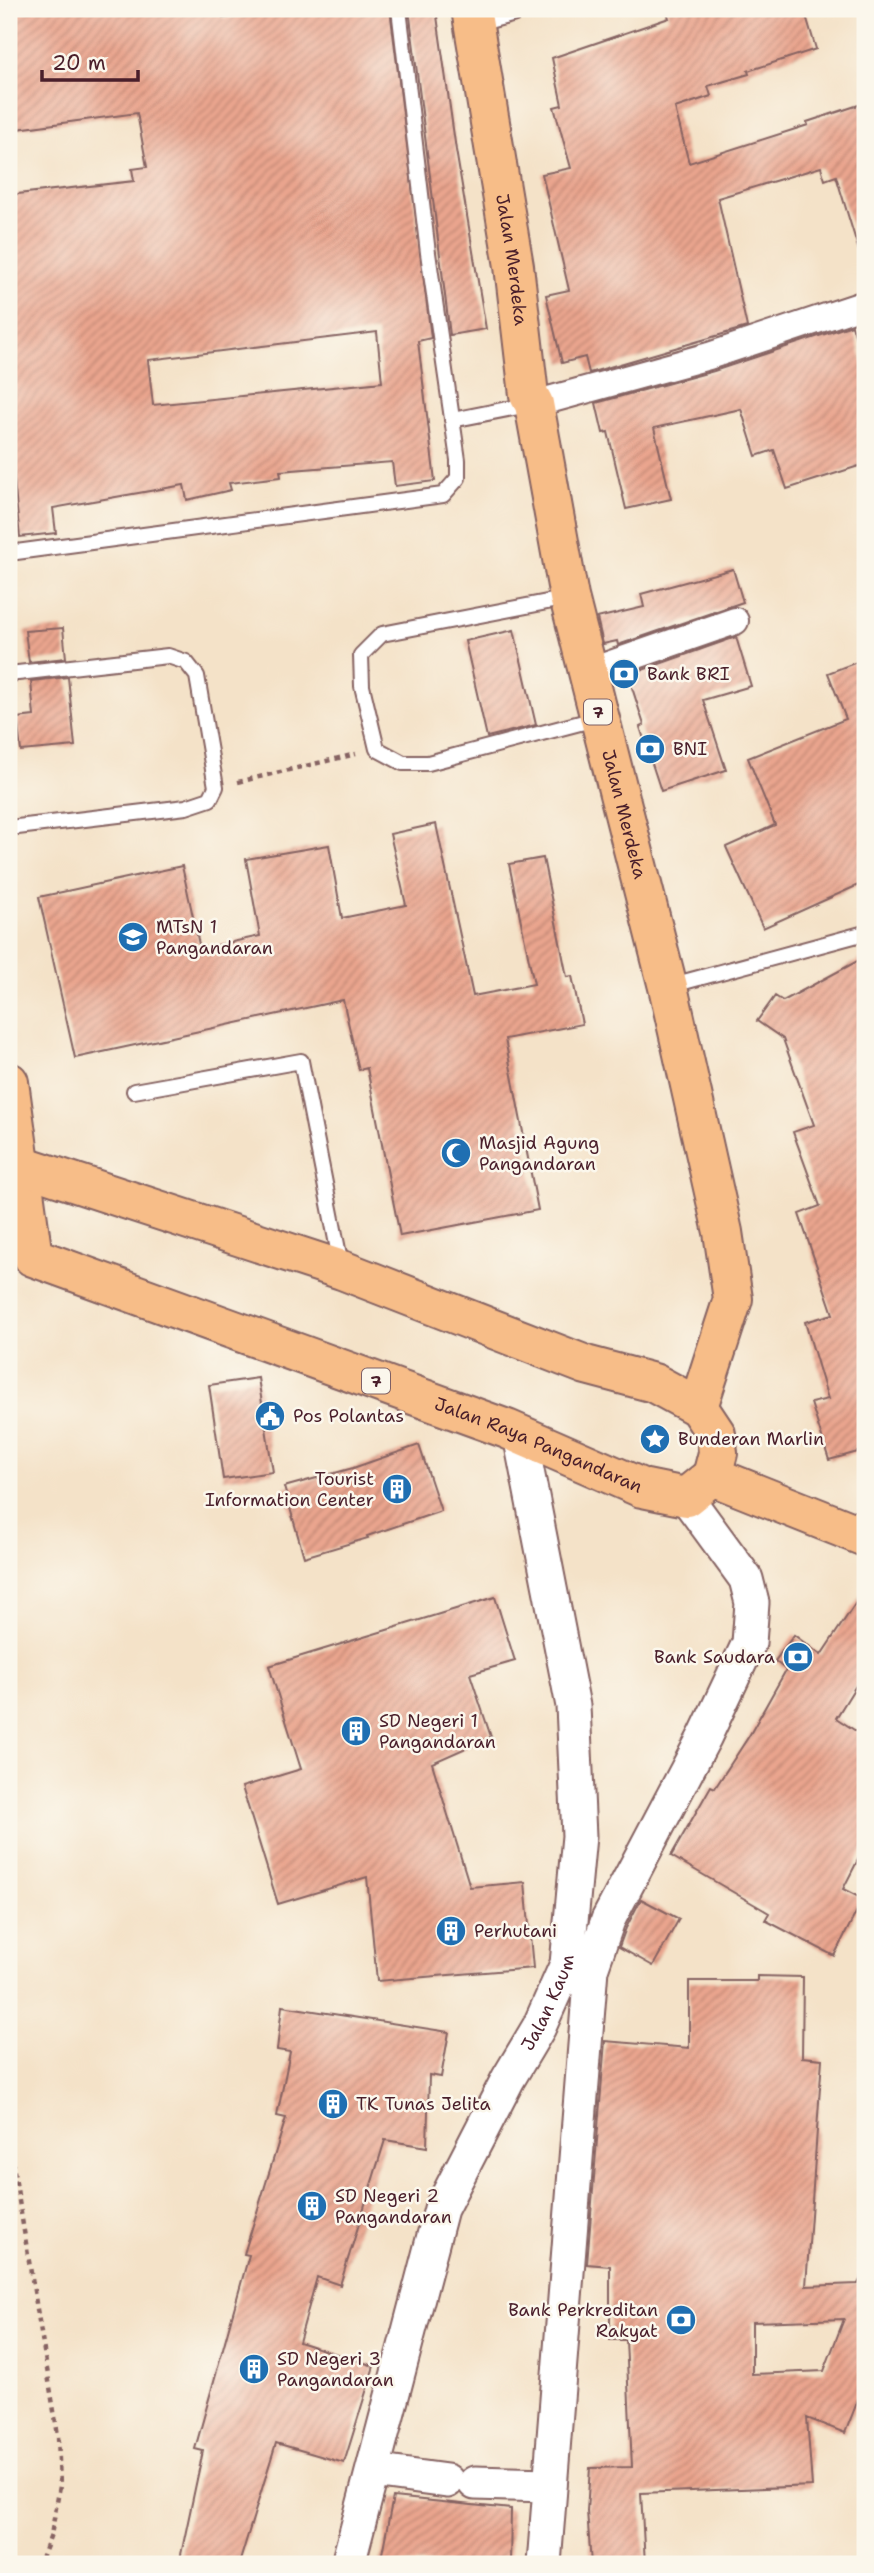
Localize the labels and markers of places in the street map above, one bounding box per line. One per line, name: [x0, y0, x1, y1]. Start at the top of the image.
bank icon: Bank BRI: [607, 657, 641, 691]
place label: Bank BRI: [647, 662, 730, 686]
bank icon: BNI: [633, 732, 667, 766]
place label: BNI: [673, 737, 707, 761]
place label: MTsN 1 Pangandaran: [156, 915, 273, 960]
school or university icon: MTsN 1 Pangandaran: [116, 920, 150, 954]
place label: Masjid Agung Pangandaran: [479, 1131, 599, 1176]
mosque icon: Masjid Agung Pangandaran: [439, 1136, 473, 1170]
public building icon: Pos Polantas: [253, 1399, 287, 1433]
place label: Pos Polantas: [293, 1404, 404, 1428]
place icon: Bunderan Marlin: [638, 1422, 672, 1456]
place label: Bunderan Marlin: [678, 1427, 824, 1451]
place label: Tourist Information Center: [205, 1467, 374, 1512]
building icon: Tourist Information Center: [380, 1472, 414, 1506]
bank icon: Bank Saudara: [781, 1640, 815, 1674]
place label: Bank Saudara: [654, 1645, 775, 1669]
place label: SD Negeri 1 Pangandaran: [379, 1709, 496, 1754]
building icon: SD Negeri 1 Pangandaran: [339, 1714, 373, 1748]
building icon: Perhutani: [434, 1914, 468, 1948]
place label: Perhutani: [474, 1919, 557, 1943]
building icon: TK Tunas Jelita: [316, 2087, 350, 2121]
place label: TK Tunas Jelita: [356, 2092, 491, 2116]
place label: SD Negeri 2 Pangandaran: [335, 2184, 452, 2229]
building icon: SD Negeri 2 Pangandaran: [295, 2189, 329, 2223]
place label: Bank Perkreditan Rakyat: [508, 2298, 658, 2343]
bank icon: Bank Perkreditan Rakyat: [664, 2303, 698, 2337]
place label: SD Negeri 3 Pangandaran: [277, 2347, 394, 2392]
building icon: SD Negeri 3 Pangandaran: [237, 2352, 271, 2386]

